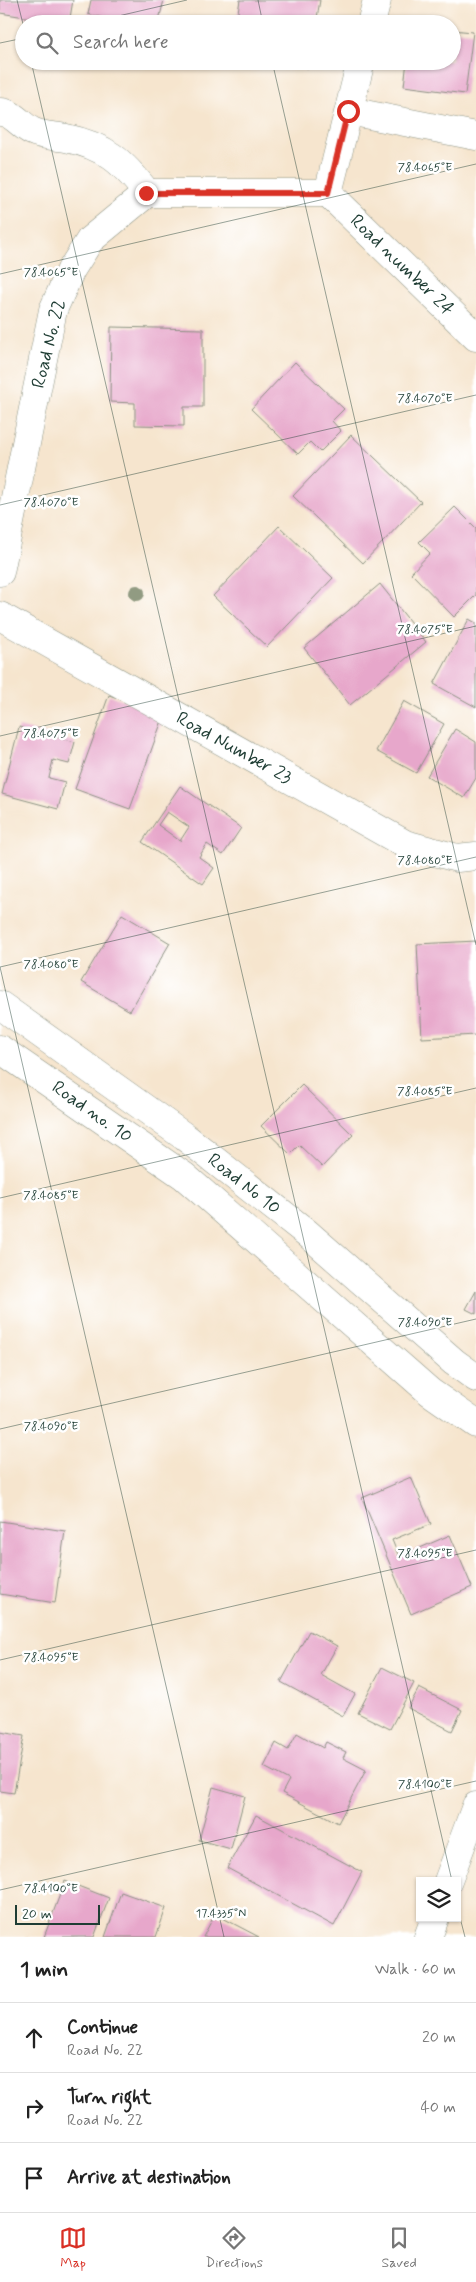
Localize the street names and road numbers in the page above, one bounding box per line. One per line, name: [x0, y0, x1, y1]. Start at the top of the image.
street label: Road number 24: [344, 209, 460, 321]
street label: Road No. 22: [26, 297, 72, 391]
street label: Road Number 23: [171, 706, 297, 790]
street label: Road no. 10: [47, 1075, 137, 1149]
street label: Road No 10: [202, 1147, 286, 1221]

